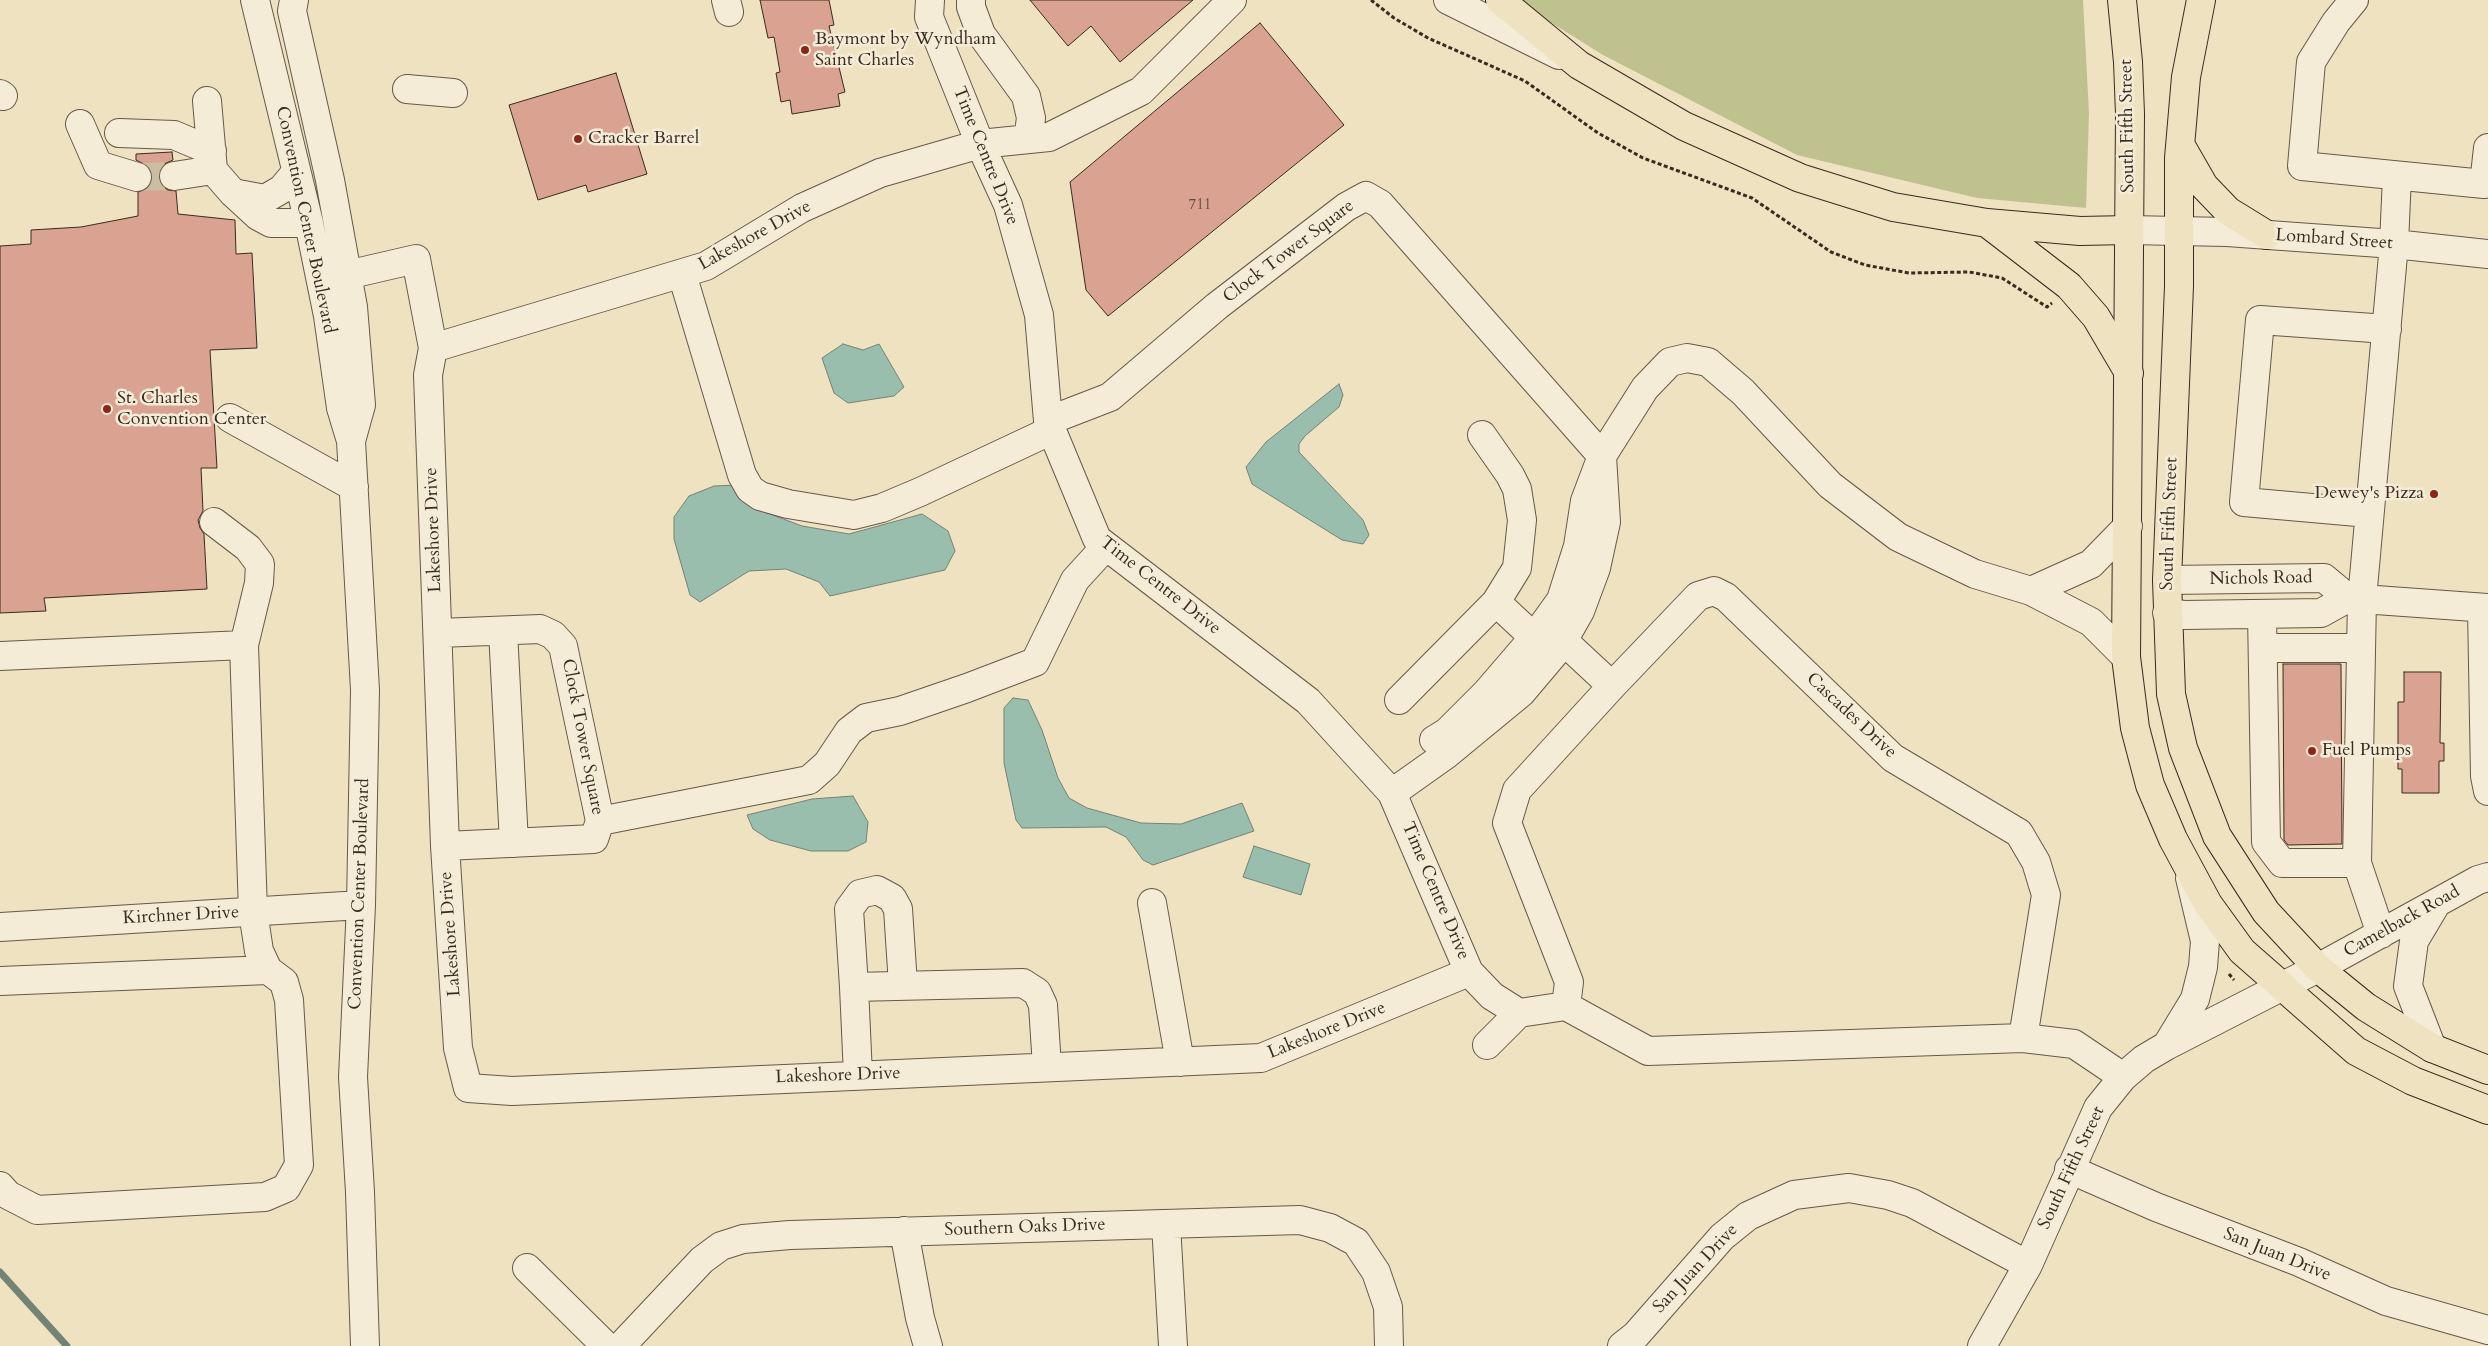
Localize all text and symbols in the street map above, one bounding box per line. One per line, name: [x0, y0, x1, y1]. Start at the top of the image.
place label: Baymont by Wyndham Saint Charles: [815, 29, 996, 72]
marker: Baymont by Wyndham Saint Charles: [799, 44, 811, 56]
street label: South Fifth Street: [2116, 59, 2140, 193]
street label: Time Centre Drive: [947, 84, 1023, 228]
street label: Convention Center Boulevard: [270, 104, 340, 336]
place label: Cracker Barrel: [588, 128, 699, 150]
marker: Cracker Barrel: [572, 133, 584, 145]
street label: Lakeshore Drive: [695, 196, 815, 276]
street label: Clock Tower Square: [1219, 196, 1359, 308]
house number: 711: [1188, 197, 1212, 215]
street label: Lombard Street: [2275, 225, 2393, 255]
place label: St. Charles Convention Center: [117, 388, 266, 430]
marker: St. Charles Convention Center: [101, 403, 113, 415]
street label: South Fifth Street: [2157, 457, 2183, 591]
street label: Lakeshore Drive: [421, 467, 447, 593]
place label: Dewey's Pizza: [2315, 483, 2424, 505]
marker: Dewey's Pizza: [2428, 488, 2440, 500]
street label: Time Centre Drive: [1095, 532, 1225, 640]
street label: Nichols Road: [2209, 567, 2313, 591]
street label: Clock Tower Square: [556, 657, 608, 817]
street label: Cascades Drive: [1801, 669, 1901, 763]
place label: Fuel Pumps: [2322, 740, 2411, 762]
marker: Fuel Pumps: [2306, 745, 2318, 757]
street label: Convention Center Boulevard: [345, 778, 375, 1010]
street label: Time Centre Drive: [1396, 819, 1474, 963]
street label: Lakeshore Drive: [436, 871, 466, 997]
street label: Camelback Road: [2340, 881, 2464, 963]
street label: Kirchner Drive: [122, 902, 240, 930]
street label: Lakeshore Drive: [1265, 998, 1389, 1064]
street label: Lakeshore Drive: [775, 1063, 901, 1089]
street label: South Fifth Street: [2034, 1103, 2110, 1233]
street label: Southern Oaks Drive: [944, 1214, 1106, 1242]
street label: San Juan Drive: [1649, 1220, 1743, 1318]
street label: San Juan Drive: [2220, 1224, 2334, 1286]

